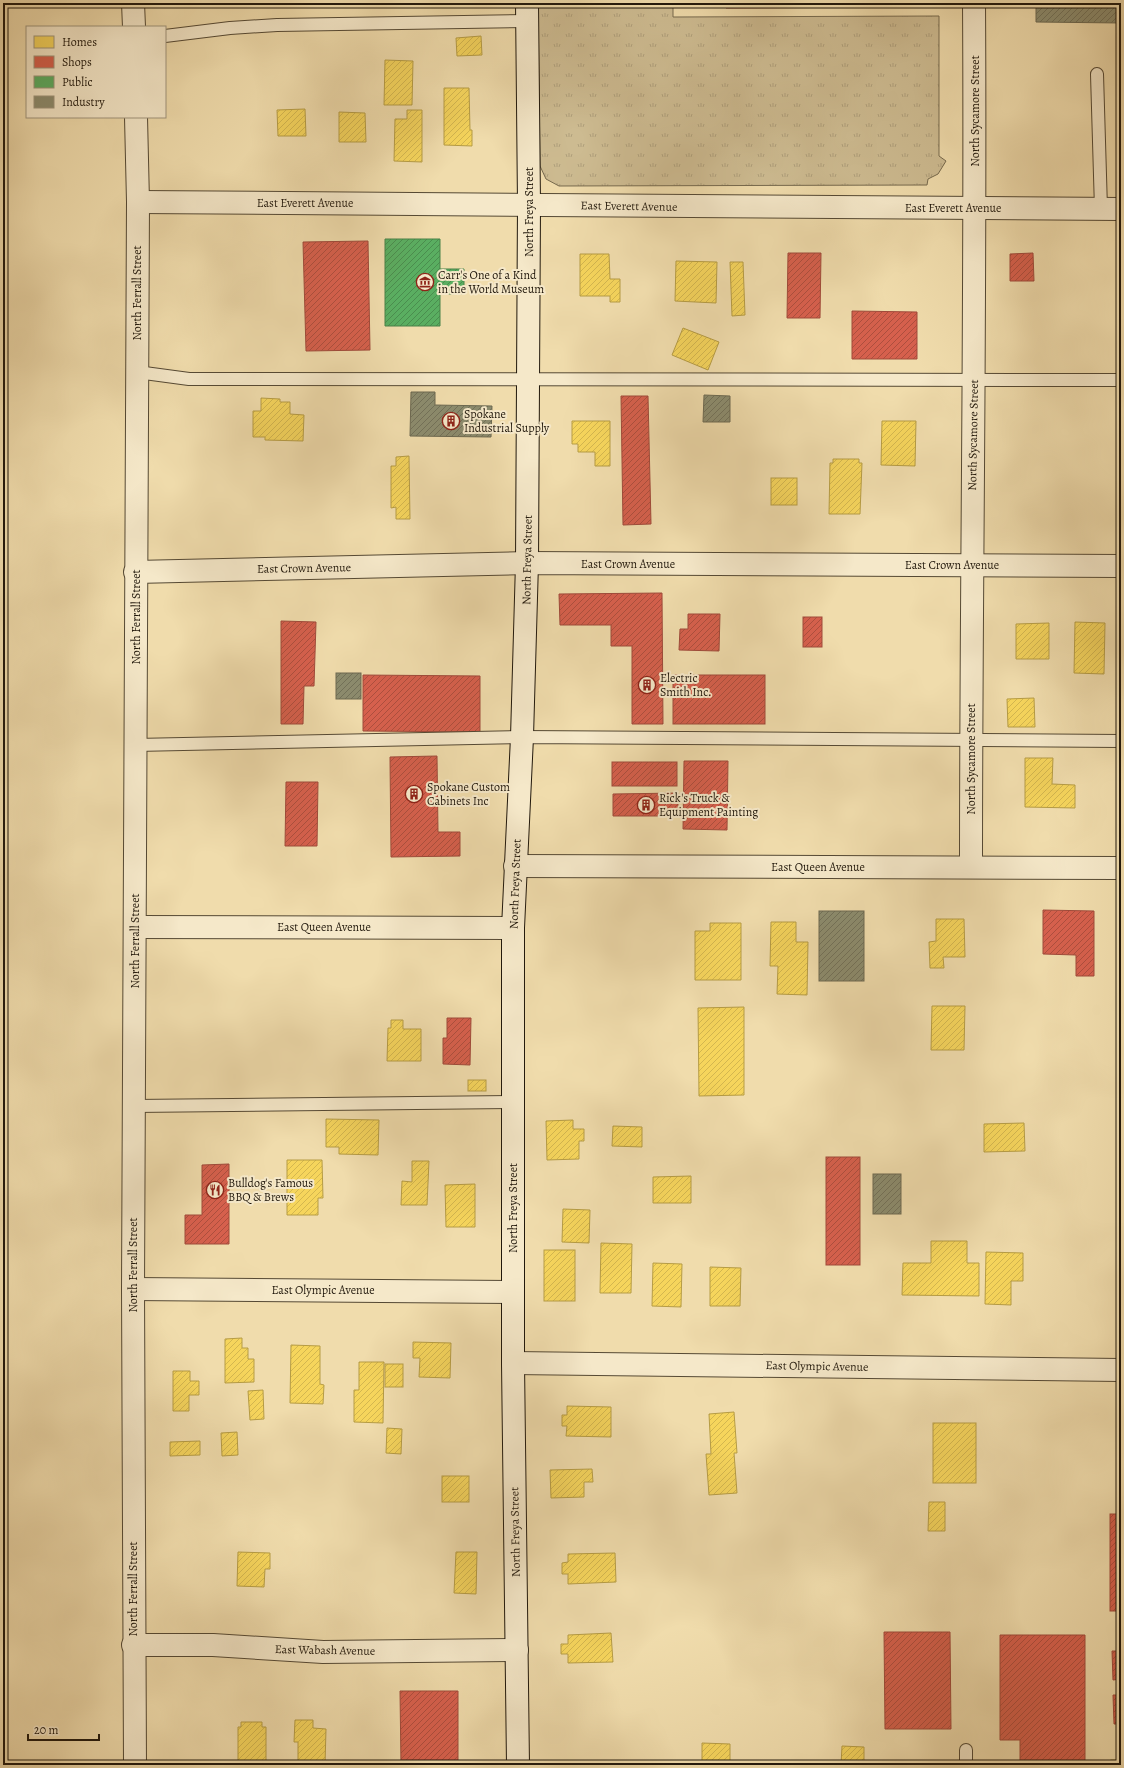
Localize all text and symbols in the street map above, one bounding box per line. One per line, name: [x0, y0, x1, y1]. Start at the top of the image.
legend: [26, 26, 166, 118]
text: Homes: [62, 34, 97, 50]
text: Shops: [62, 54, 92, 70]
street label: North Sycamore Street: [967, 55, 983, 167]
text: Public: [62, 74, 93, 90]
text: Industry: [62, 94, 105, 110]
street label: North Freya Street: [521, 167, 537, 257]
street label: East Everett Avenue: [257, 195, 353, 211]
street label: East Everett Avenue: [580, 197, 678, 215]
street label: East Everett Avenue: [905, 200, 1001, 216]
street label: North Ferrall Street: [129, 245, 145, 341]
place label: Carr's One of a Kind in the World Museum: [438, 267, 544, 297]
museum icon: Carr's One of a Kind in the World Museum: [415, 272, 435, 292]
street label: North Sycamore Street: [964, 379, 982, 491]
place label: Spokane Industrial Supply: [464, 406, 550, 436]
building icon: Spokane Industrial Supply: [441, 411, 461, 431]
street label: North Freya Street: [518, 515, 536, 605]
street label: East Crown Avenue: [581, 556, 675, 572]
street label: East Crown Avenue: [905, 557, 999, 573]
street label: East Crown Avenue: [257, 559, 351, 577]
street label: North Ferrall Street: [128, 569, 144, 665]
place label: Electric Smith Inc.: [660, 670, 712, 700]
building icon: Electric Smith Inc.: [637, 675, 657, 695]
street label: North Sycamore Street: [963, 703, 979, 815]
place label: Spokane Custom Cabinets Inc: [427, 779, 510, 809]
building icon: Spokane Custom Cabinets Inc: [404, 784, 424, 804]
place label: Rick's Truck & Equipment Painting: [659, 790, 758, 820]
building icon: Rick's Truck & Equipment Painting: [636, 795, 656, 815]
street label: North Freya Street: [505, 839, 525, 929]
street label: East Queen Avenue: [771, 859, 865, 875]
street label: North Ferrall Street: [127, 893, 143, 989]
street label: East Queen Avenue: [277, 919, 371, 935]
street label: North Freya Street: [505, 1163, 521, 1253]
place label: Bulldog's Famous BBQ & Brews: [228, 1175, 313, 1205]
restaurant icon: Bulldog's Famous BBQ & Brews: [205, 1180, 225, 1200]
street label: North Ferrall Street: [125, 1217, 141, 1313]
street label: East Olympic Avenue: [271, 1282, 375, 1298]
street label: East Olympic Avenue: [765, 1357, 869, 1375]
street label: North Freya Street: [506, 1487, 524, 1577]
street label: North Ferrall Street: [125, 1541, 141, 1637]
street label: East Wabash Avenue: [275, 1641, 375, 1659]
scale bar: [28, 1716, 99, 1742]
text: 20 m: [34, 1722, 58, 1738]

